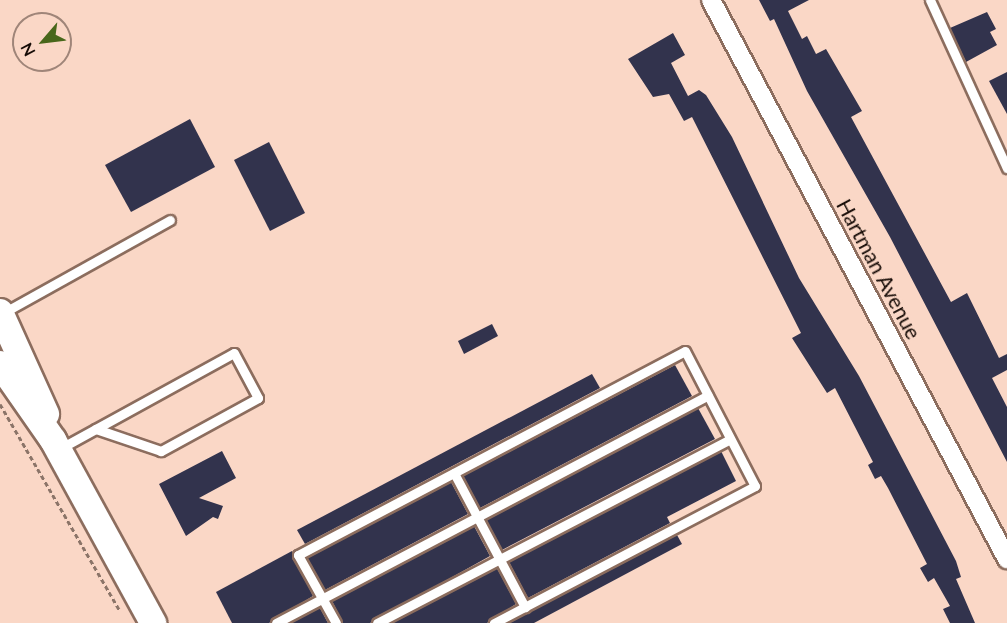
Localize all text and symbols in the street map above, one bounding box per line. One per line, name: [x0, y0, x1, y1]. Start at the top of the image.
north arrow: [12, 12, 72, 72]
text: N: [16, 40, 39, 60]
street label: Hartman Avenue: [831, 194, 927, 344]

